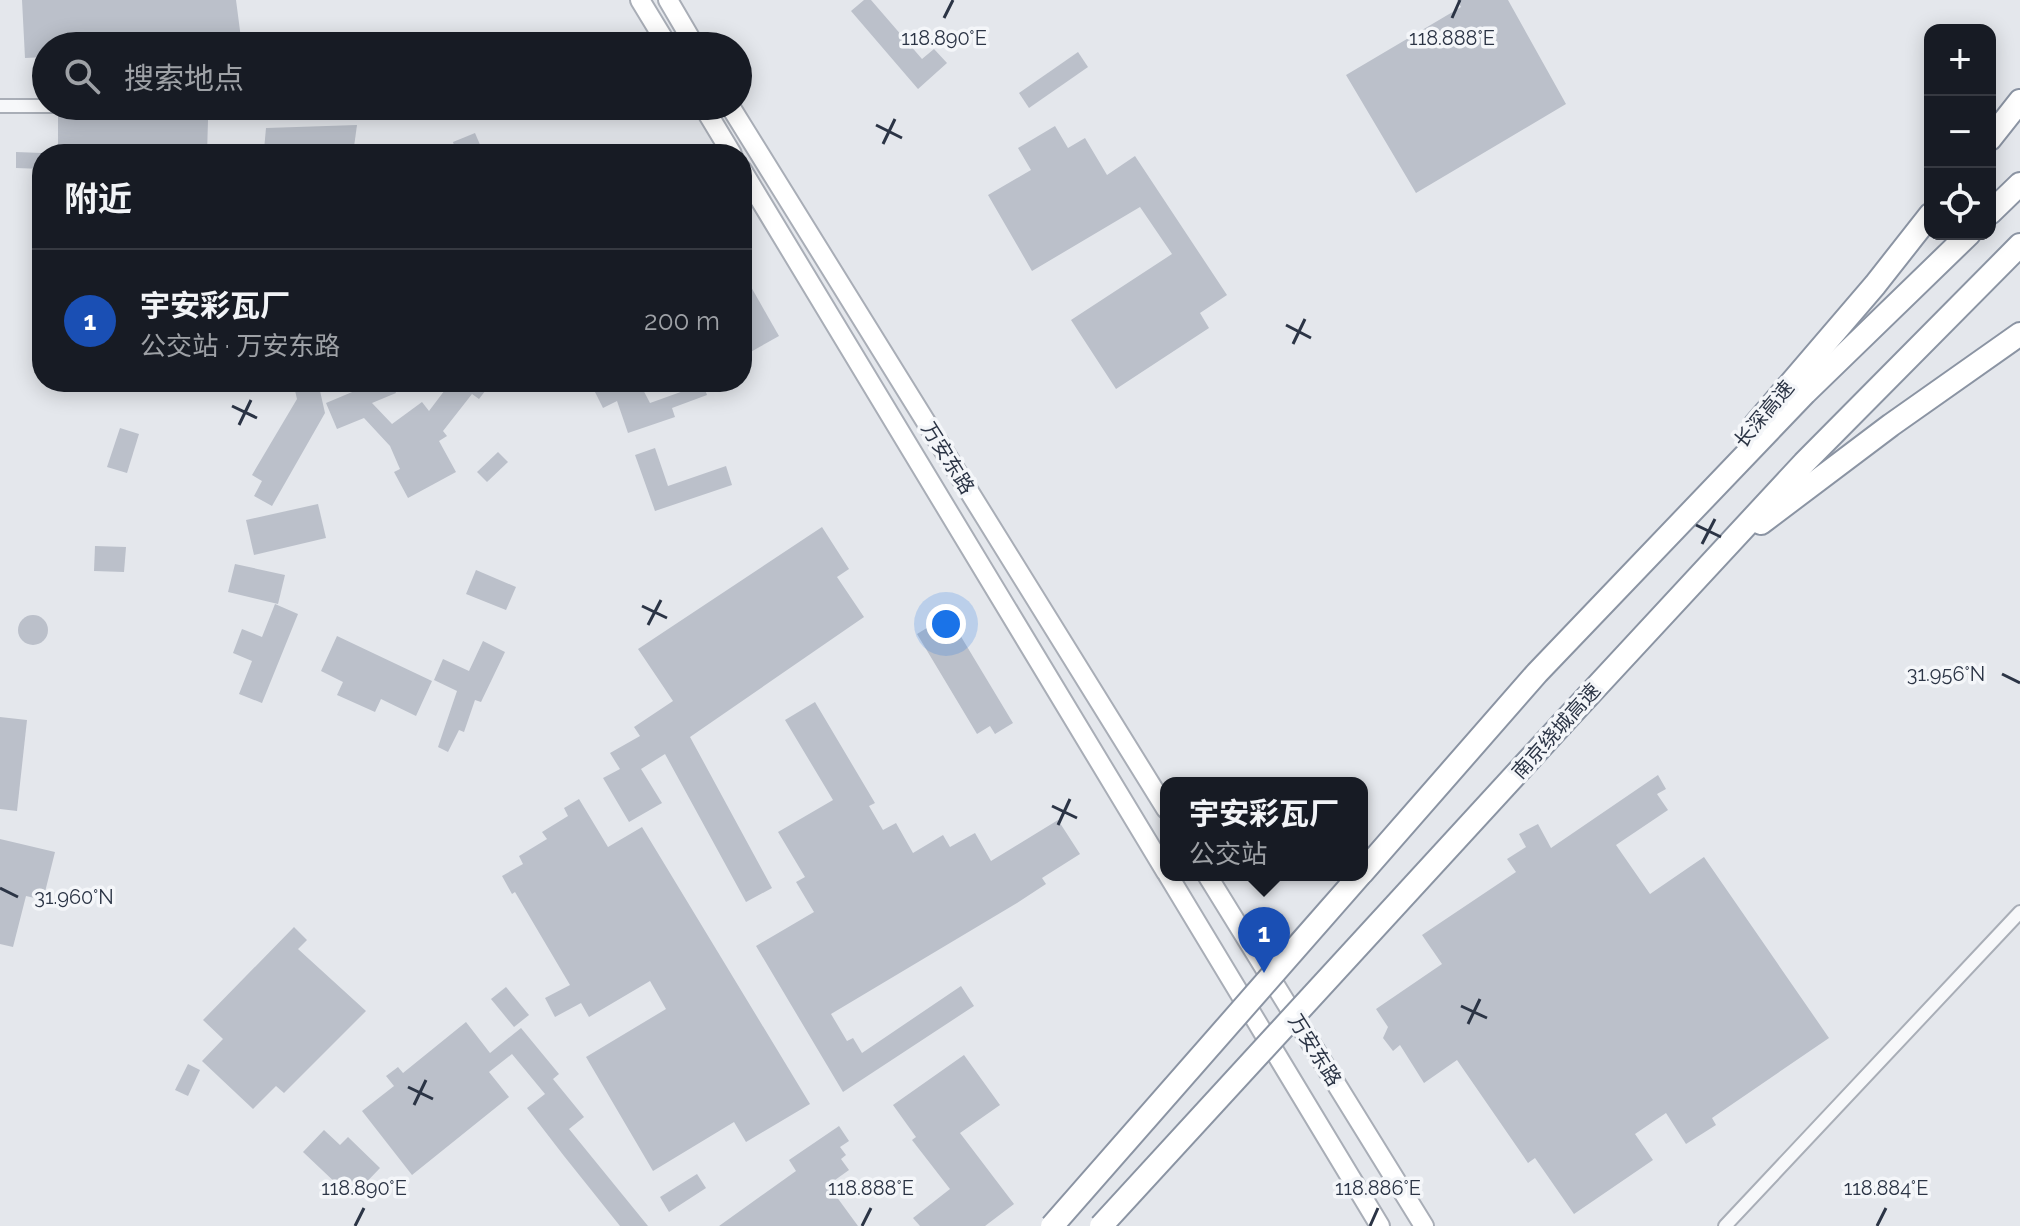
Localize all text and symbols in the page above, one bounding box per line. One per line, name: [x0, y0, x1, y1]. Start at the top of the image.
map controls: [1924, 24, 1996, 240]
button: +: [1924, 24, 1996, 96]
text: 118.890°E: [901, 26, 987, 50]
text: 118.888°E: [1409, 26, 1495, 50]
search box: [32, 32, 752, 120]
icon: search: [60, 54, 104, 98]
text: 搜索地点: [124, 61, 244, 96]
button: −: [1924, 96, 1996, 168]
button: locate: [1924, 168, 1996, 240]
text: 附近: [64, 179, 132, 219]
text: 宇安彩瓦厂: [140, 288, 290, 323]
text: 1: [84, 306, 96, 336]
text: 200 m: [644, 306, 720, 336]
text: 公交站 · 万安东路: [140, 331, 340, 361]
street label: 长深高速: [1729, 376, 1799, 452]
street label: 万安东路: [917, 418, 979, 498]
your location: [926, 604, 966, 644]
text: 31.956°N: [1907, 662, 1985, 686]
street label: 南京绕城高速: [1507, 678, 1605, 784]
popup: [1160, 777, 1368, 881]
text: 宇安彩瓦厂: [1189, 796, 1339, 831]
text: 公交站: [1189, 839, 1267, 869]
text: 31.960°N: [34, 885, 114, 909]
pin: 1: [1238, 907, 1290, 973]
street label: 万安东路: [1284, 1010, 1346, 1090]
text: 118.890°E: [321, 1176, 407, 1200]
text: 118.888°E: [828, 1176, 914, 1200]
text: 118.886°E: [1335, 1176, 1421, 1200]
text: 118.884°E: [1844, 1176, 1928, 1200]

